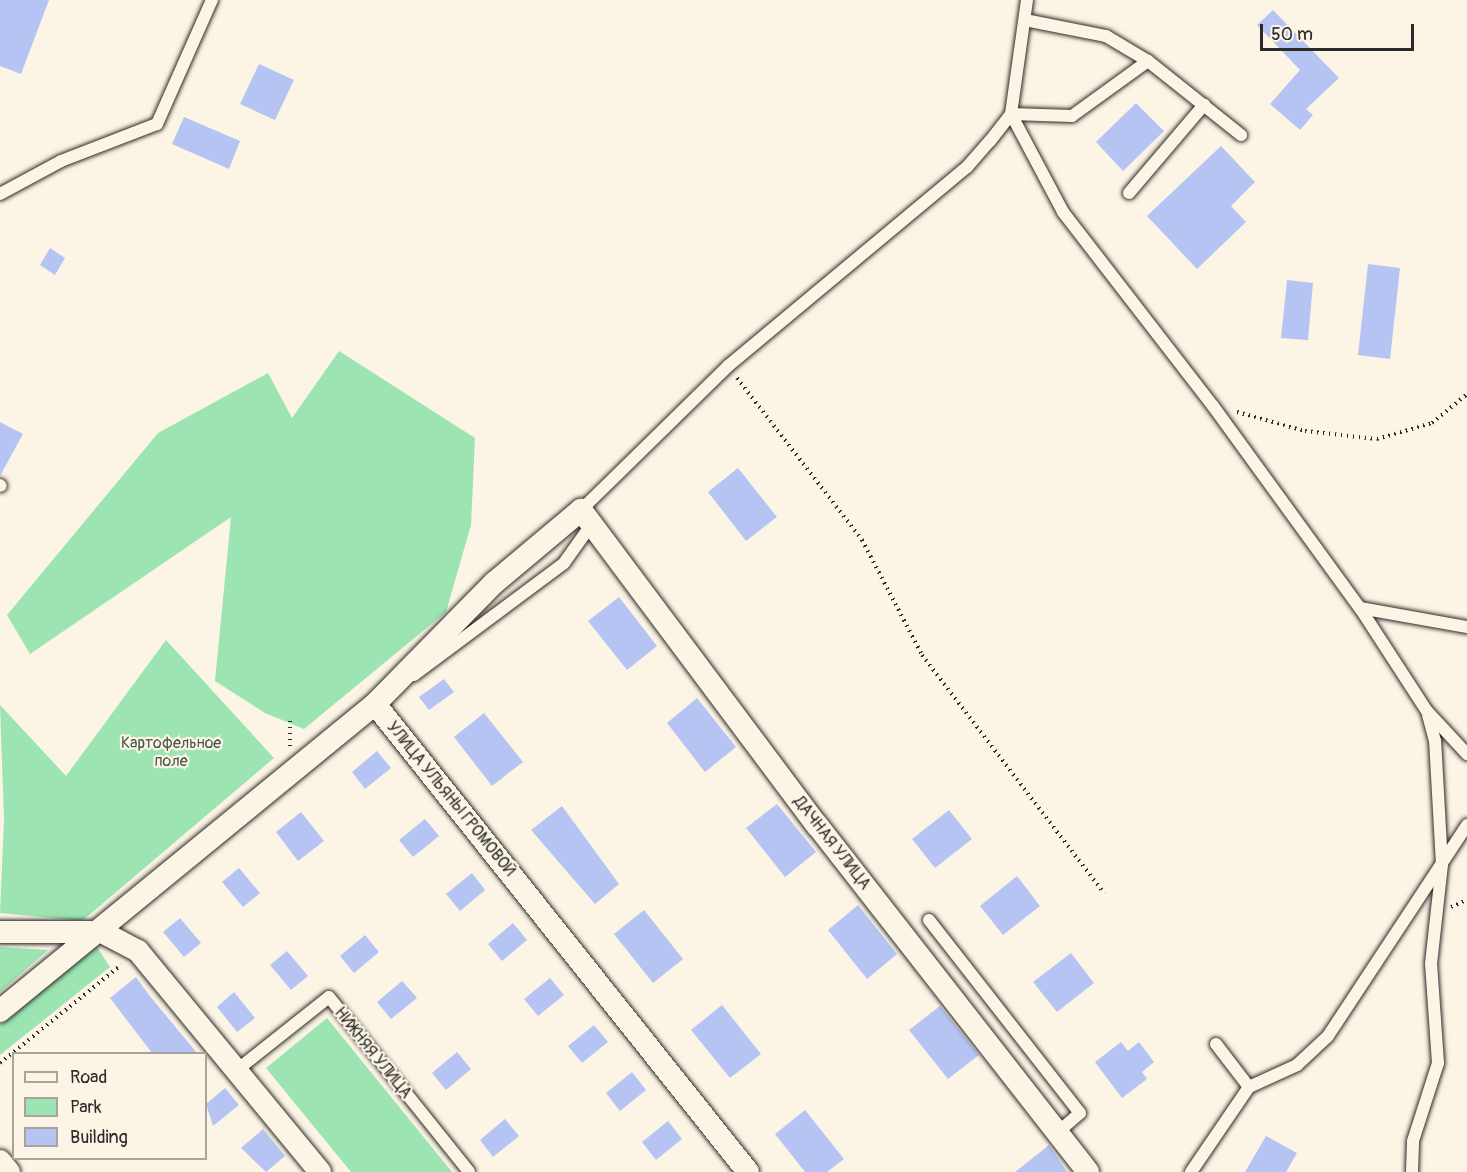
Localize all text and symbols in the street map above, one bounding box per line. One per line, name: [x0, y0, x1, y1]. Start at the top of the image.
scale bar: [1263, 12, 1418, 50]
text: 50 m: [1271, 23, 1313, 46]
street label: УЛИЦА УЛЬЯНЫ ГРОМОВОЙ: [383, 718, 519, 880]
park label: Картофельное поле: [121, 733, 221, 771]
street label: ДАЧНАЯ УЛИЦА: [790, 792, 874, 894]
street label: НИЖНЯЯ УЛИЦА: [330, 1003, 416, 1103]
legend: [12, 1052, 207, 1160]
text: Road: [70, 1066, 107, 1089]
text: Park: [70, 1096, 102, 1119]
text: Building: [70, 1126, 128, 1149]

